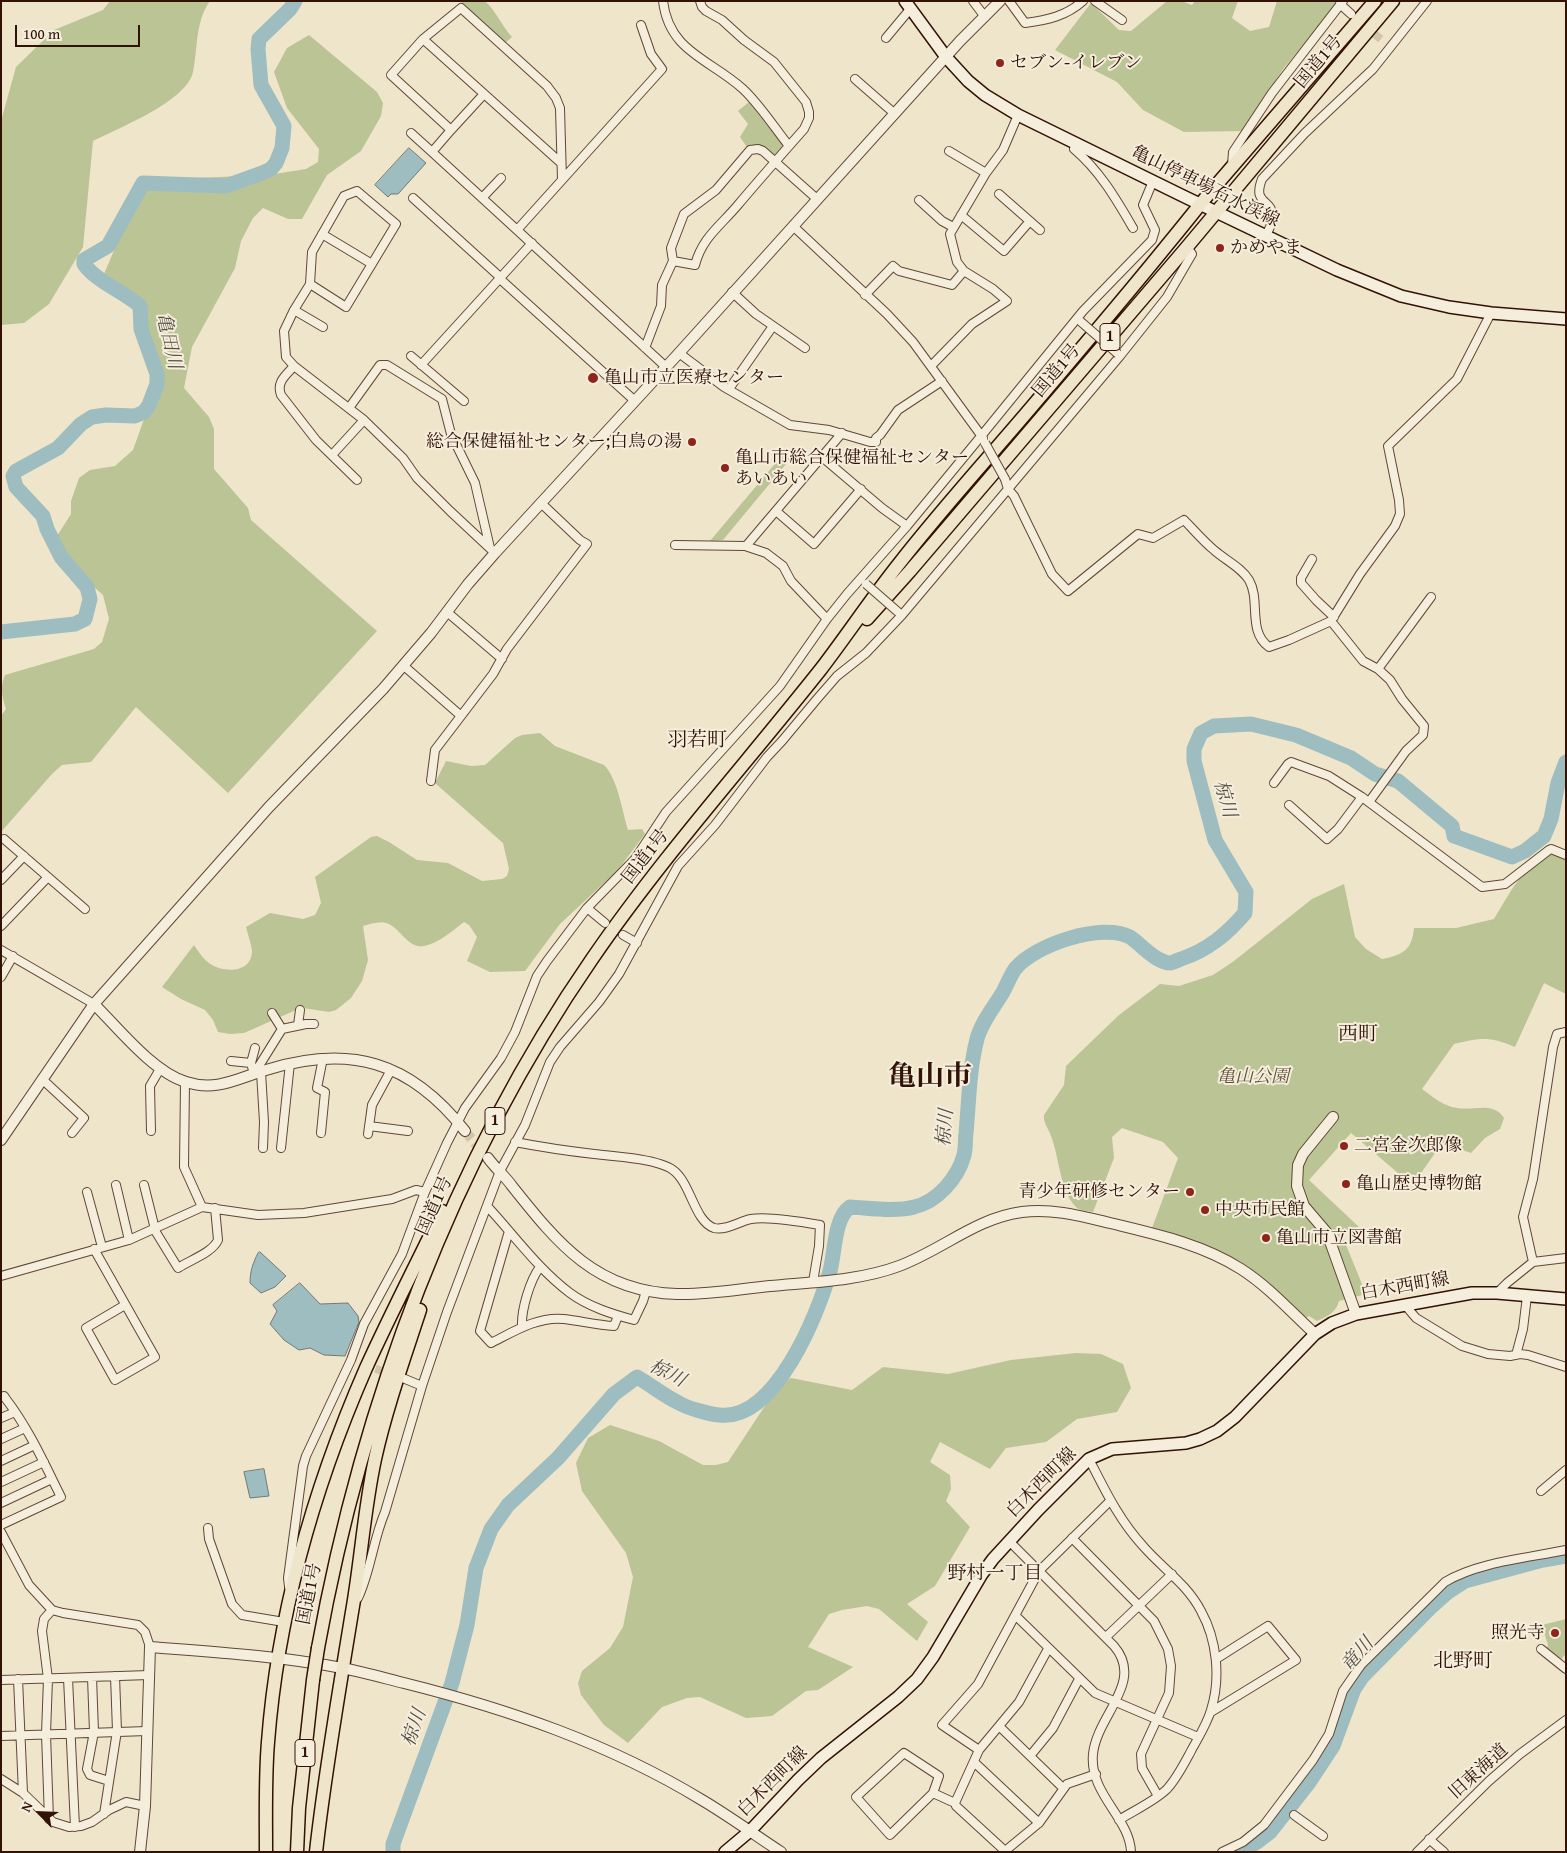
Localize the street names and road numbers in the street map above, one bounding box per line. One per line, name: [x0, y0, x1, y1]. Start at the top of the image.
street label: 国道1号: [1291, 31, 1347, 93]
street label: 亀山停車場石水渓線: [1127, 142, 1283, 232]
road number: 1: [1100, 324, 1120, 351]
street label: 国道1号: [1029, 340, 1085, 402]
street label: 国道1号: [618, 826, 674, 888]
road number: 1: [485, 1108, 505, 1134]
street label: 国道1号: [412, 1173, 458, 1239]
street label: 白木西町線: [1359, 1269, 1451, 1305]
street label: 白木西町線: [1003, 1444, 1081, 1522]
street label: 国道1号: [293, 1561, 327, 1627]
road number: 1: [295, 1740, 315, 1766]
street label: 旧東海道: [1445, 1740, 1513, 1804]
street label: 白木西町線: [734, 1743, 812, 1821]

